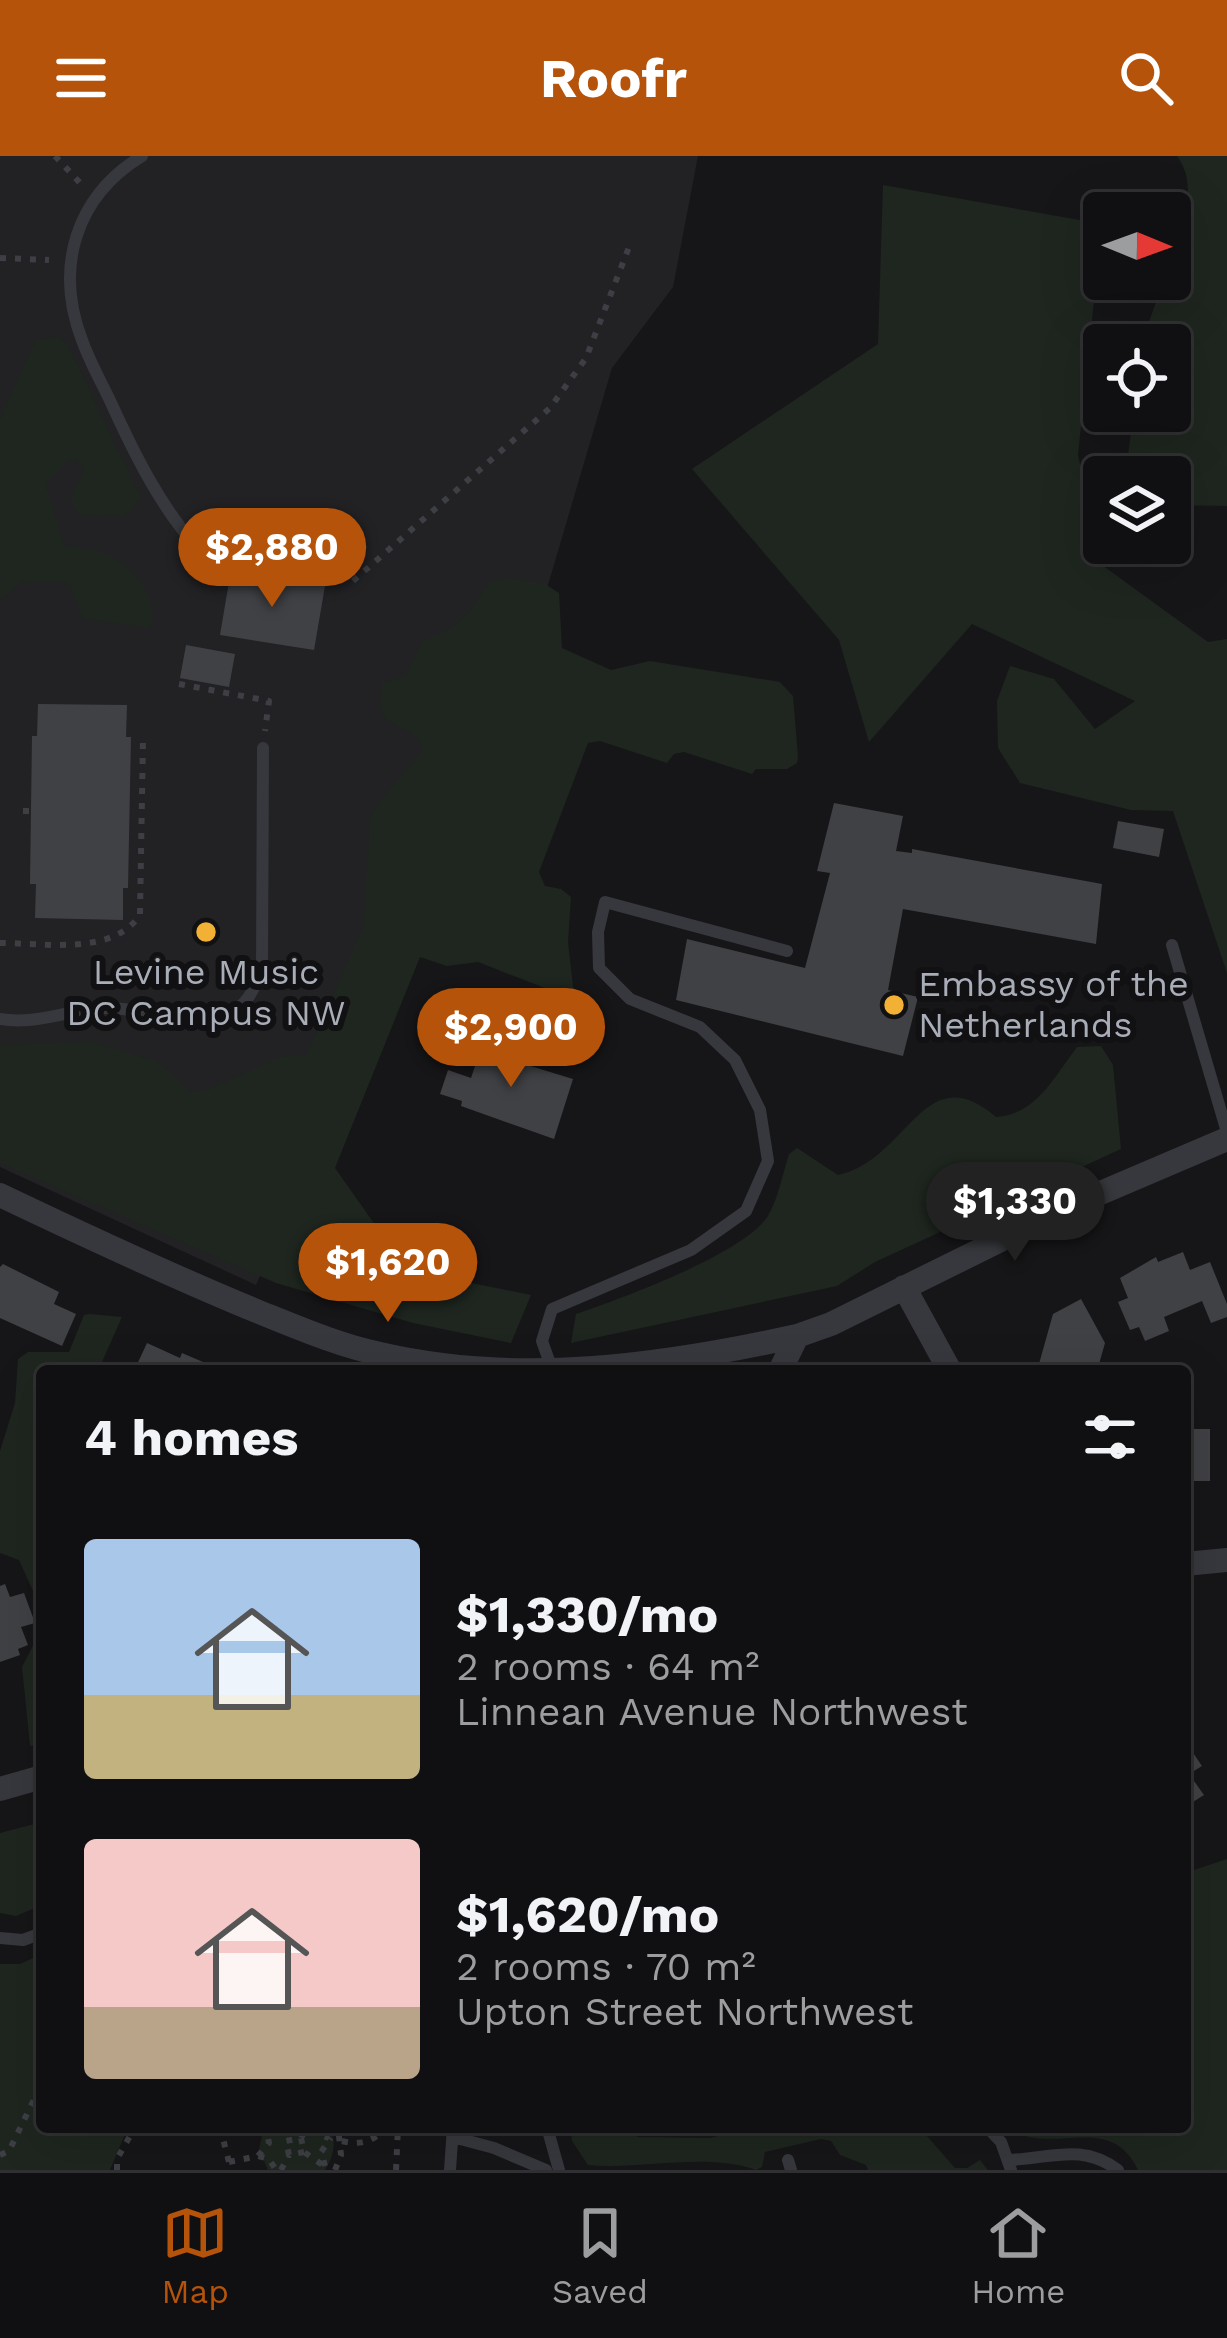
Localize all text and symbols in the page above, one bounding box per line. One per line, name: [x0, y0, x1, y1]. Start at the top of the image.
icon: menu: [48, 45, 114, 111]
icon: search: [1113, 45, 1179, 111]
text: Roofr: [540, 47, 687, 110]
north arrow: [1083, 192, 1191, 300]
map controls: [1083, 192, 1191, 564]
button: locate: [1083, 324, 1191, 432]
button: layers: [1083, 456, 1191, 564]
pin: $2,880: [174, 508, 370, 610]
text: $2,880: [205, 524, 339, 569]
marker: Levine Music DC Campus NW: [193, 919, 219, 945]
place label: Levine Music DC Campus NW: [66, 951, 346, 1034]
place label: Embassy of the Netherlands: [918, 963, 1189, 1046]
pin: $2,900: [413, 988, 609, 1090]
marker: Embassy of the Netherlands: [881, 992, 907, 1018]
text: $2,900: [444, 1004, 578, 1049]
pin: $1,330: [917, 1162, 1113, 1264]
text: $1,330: [953, 1178, 1077, 1223]
pin: $1,620: [290, 1223, 486, 1325]
text: $1,620: [325, 1239, 451, 1284]
icon: filters: [1077, 1404, 1143, 1470]
text: 4 homes: [84, 1408, 298, 1467]
text: $1,330/mo: [456, 1585, 718, 1644]
icon: home: [180, 1587, 324, 1731]
text: 2 rooms · 64 m²: [456, 1644, 760, 1689]
text: Linnean Avenue Northwest: [456, 1689, 968, 1734]
text: $1,620/mo: [456, 1885, 719, 1944]
icon: home: [180, 1887, 324, 2031]
text: 2 rooms · 70 m²: [456, 1944, 756, 1989]
text: Upton Street Northwest: [456, 1989, 913, 2034]
tab: Map: [162, 2200, 229, 2311]
tab: Saved: [552, 2200, 648, 2311]
tab: Home: [971, 2200, 1065, 2311]

